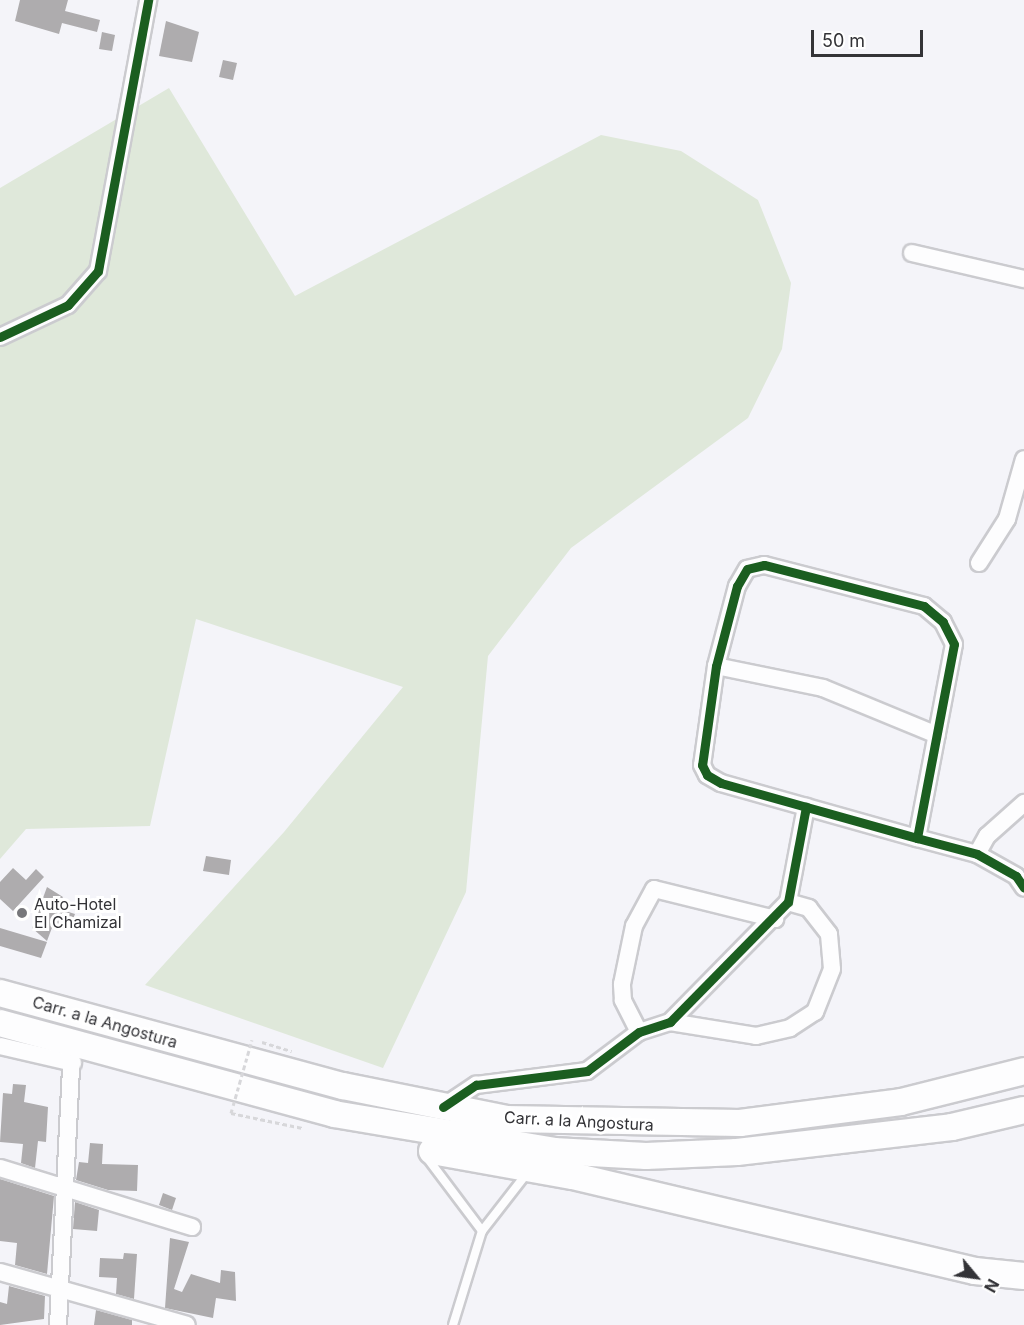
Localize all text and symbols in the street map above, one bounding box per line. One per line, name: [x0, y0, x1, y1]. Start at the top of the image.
scale bar: [814, 18, 926, 56]
text: 50 m: [822, 30, 865, 51]
place label: Auto-Hotel El Chamizal: [34, 894, 122, 932]
marker: Auto-Hotel El Chamizal: [15, 906, 29, 920]
street label: Carr. a la Angostura: [30, 992, 180, 1052]
street label: Carr. a la Angostura: [504, 1107, 654, 1135]
north arrow: [946, 1247, 1006, 1307]
text: N: [980, 1276, 1003, 1296]

